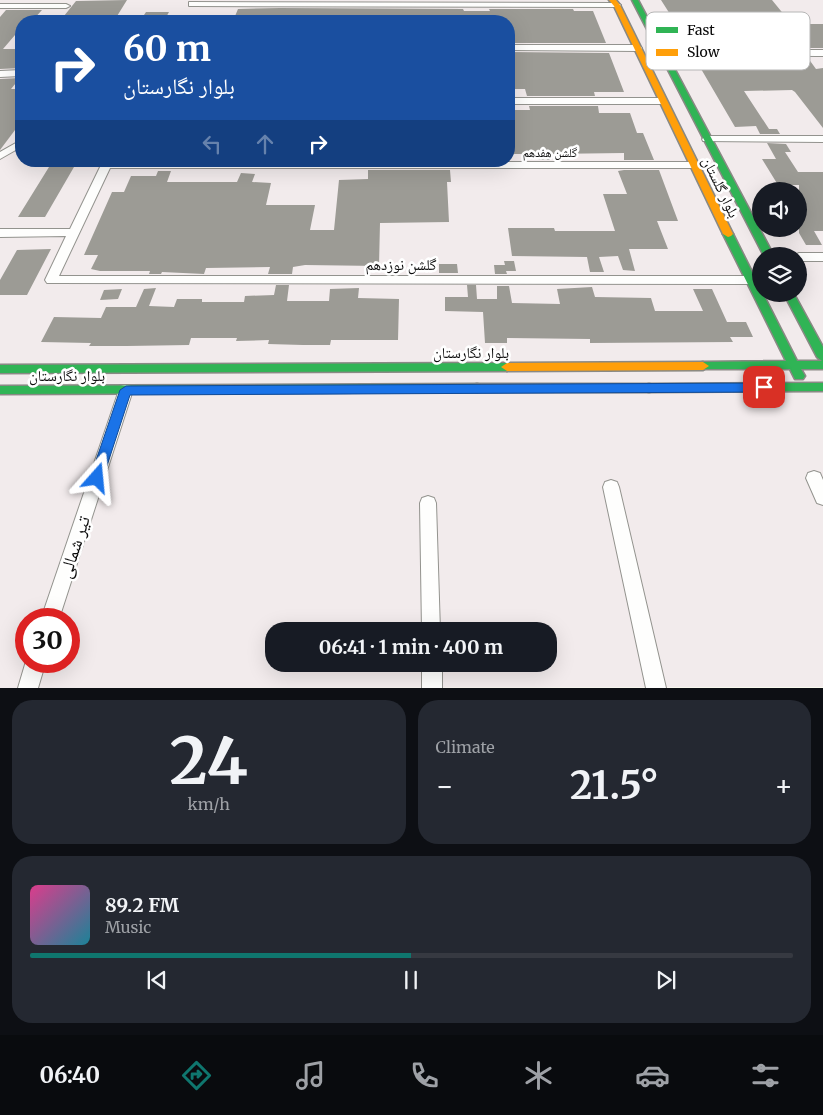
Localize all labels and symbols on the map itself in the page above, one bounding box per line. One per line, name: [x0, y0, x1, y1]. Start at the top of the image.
legend: [646, 12, 810, 70]
text: Fast: [687, 21, 715, 39]
text: Slow: [687, 43, 720, 61]
street label: گلشن هفدهم: [523, 145, 577, 161]
street label: بلوار گلستان: [697, 153, 744, 221]
street label: گلشن نوزدهم: [366, 255, 437, 275]
street label: بلوار نگارستان: [433, 343, 509, 363]
street label: بلوار نگارستان: [29, 366, 105, 386]
pin: [743, 366, 785, 408]
position arrow: [70, 451, 122, 503]
street label: تیر شمالی: [53, 513, 95, 581]
speed limit sign: 30: [15, 608, 80, 673]

